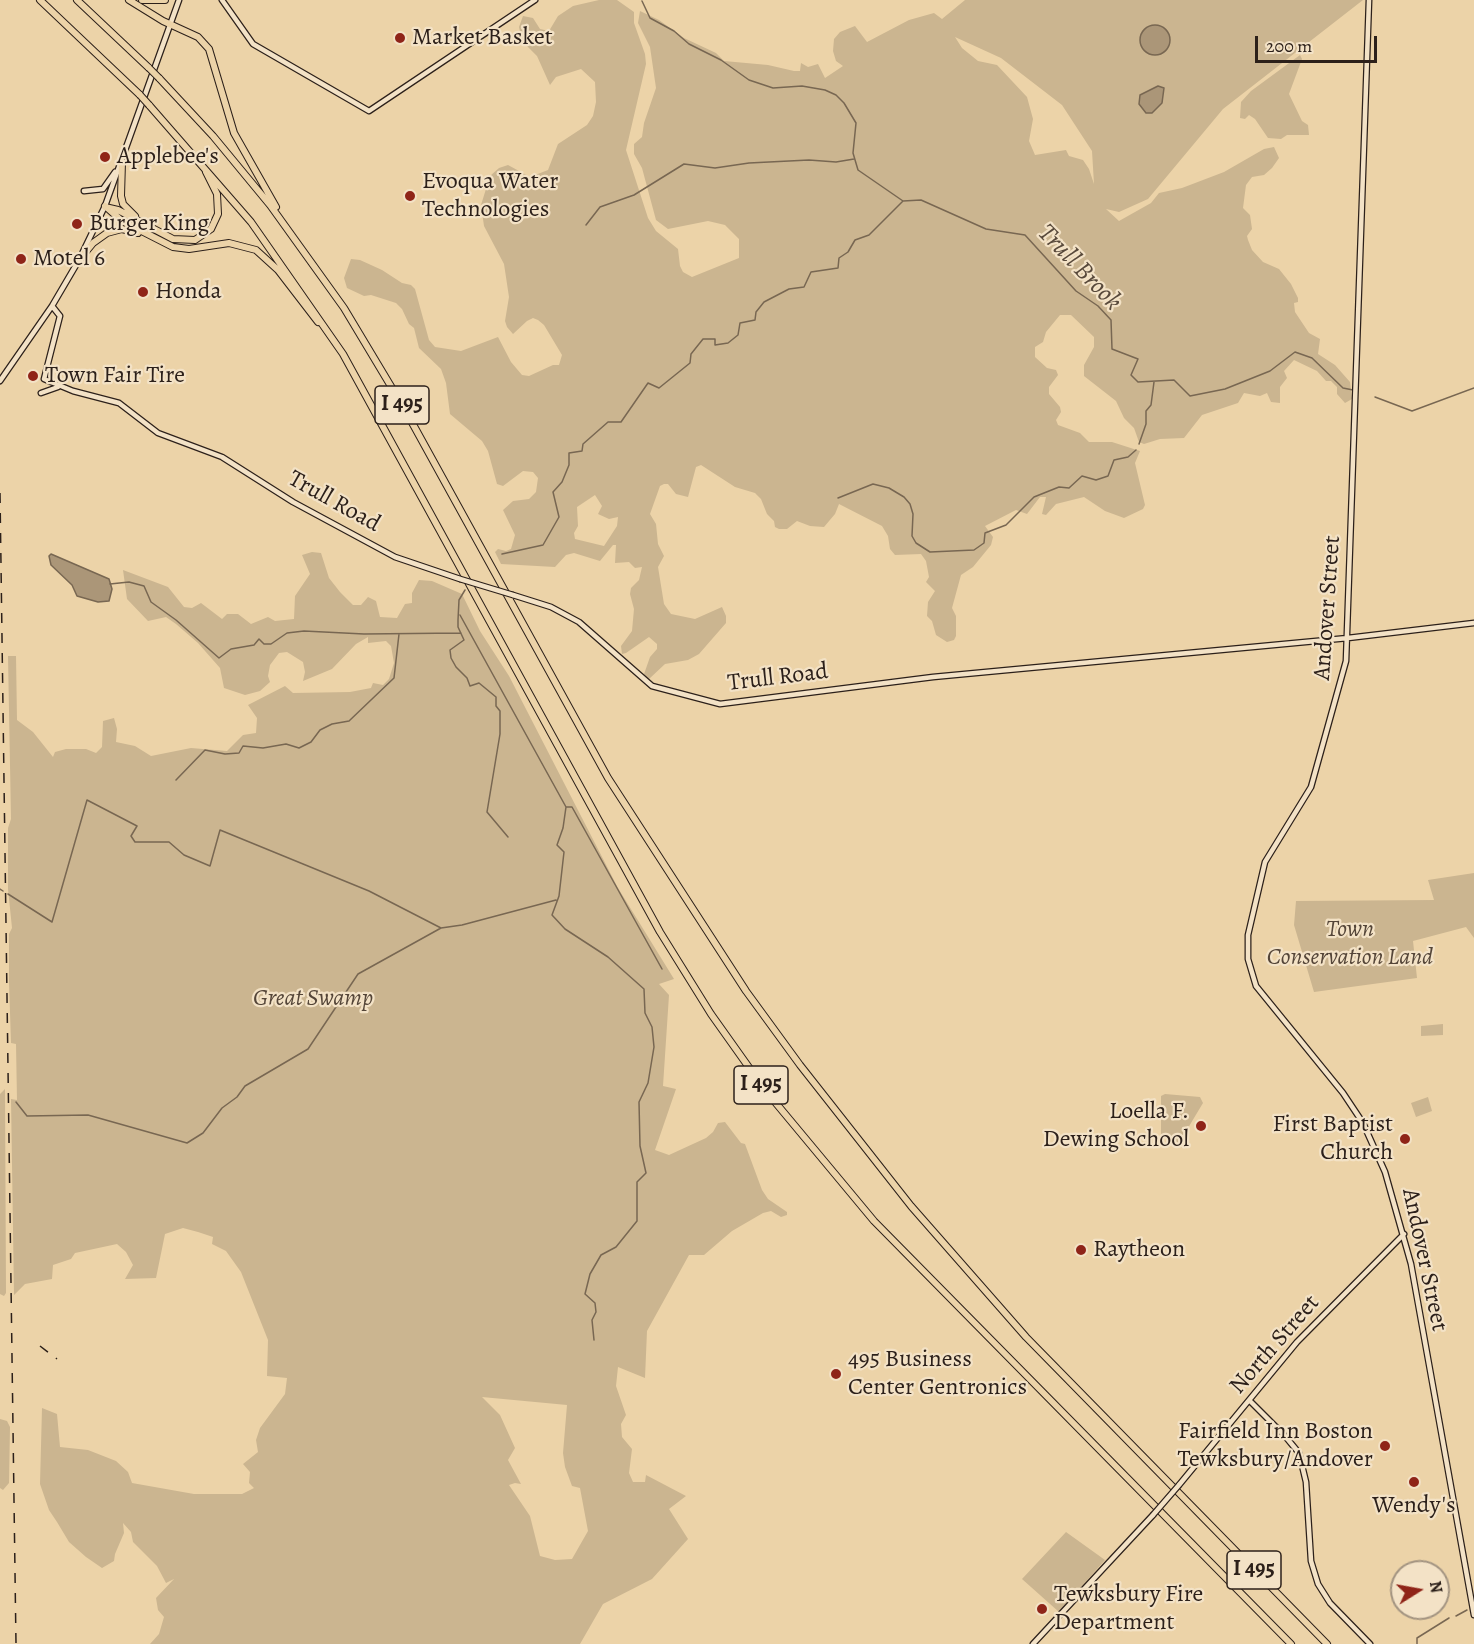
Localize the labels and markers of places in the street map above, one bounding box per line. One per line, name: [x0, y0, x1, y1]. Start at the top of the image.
place label: Market Basket: [412, 24, 553, 52]
marker: Market Basket: [393, 31, 407, 45]
place label: Applebee's: [117, 143, 219, 171]
marker: Applebee's: [98, 150, 112, 164]
place label: Evoqua Water Technologies: [422, 168, 559, 224]
marker: Evoqua Water Technologies: [403, 189, 417, 203]
place label: Burger King: [89, 210, 209, 238]
marker: Burger King: [70, 217, 84, 231]
place label: Motel 6: [33, 245, 105, 273]
marker: Motel 6: [14, 252, 28, 266]
place label: Honda: [155, 278, 222, 306]
marker: Honda: [136, 285, 150, 299]
place label: Town Fair Tire: [45, 362, 185, 390]
marker: Town Fair Tire: [26, 369, 40, 383]
place label: Loella F. Dewing School: [1043, 1098, 1189, 1154]
place label: First Baptist Church: [1272, 1111, 1393, 1167]
marker: Loella F. Dewing School: [1194, 1119, 1208, 1133]
marker: First Baptist Church: [1398, 1132, 1412, 1146]
place label: Raytheon: [1093, 1236, 1185, 1264]
marker: Raytheon: [1074, 1243, 1088, 1257]
place label: 495 Business Center Gentronics: [848, 1346, 1027, 1402]
marker: 495 Business Center Gentronics: [829, 1367, 843, 1381]
place label: Fairfield Inn Boston Tewksbury/Andover: [1177, 1418, 1373, 1474]
marker: Fairfield Inn Boston Tewksbury/Andover: [1378, 1439, 1392, 1453]
marker: Wendy's: [1407, 1475, 1421, 1489]
place label: Wendy's: [1372, 1492, 1456, 1520]
place label: Tewksbury Fire Department: [1054, 1581, 1203, 1637]
marker: Tewksbury Fire Department: [1035, 1602, 1049, 1616]

